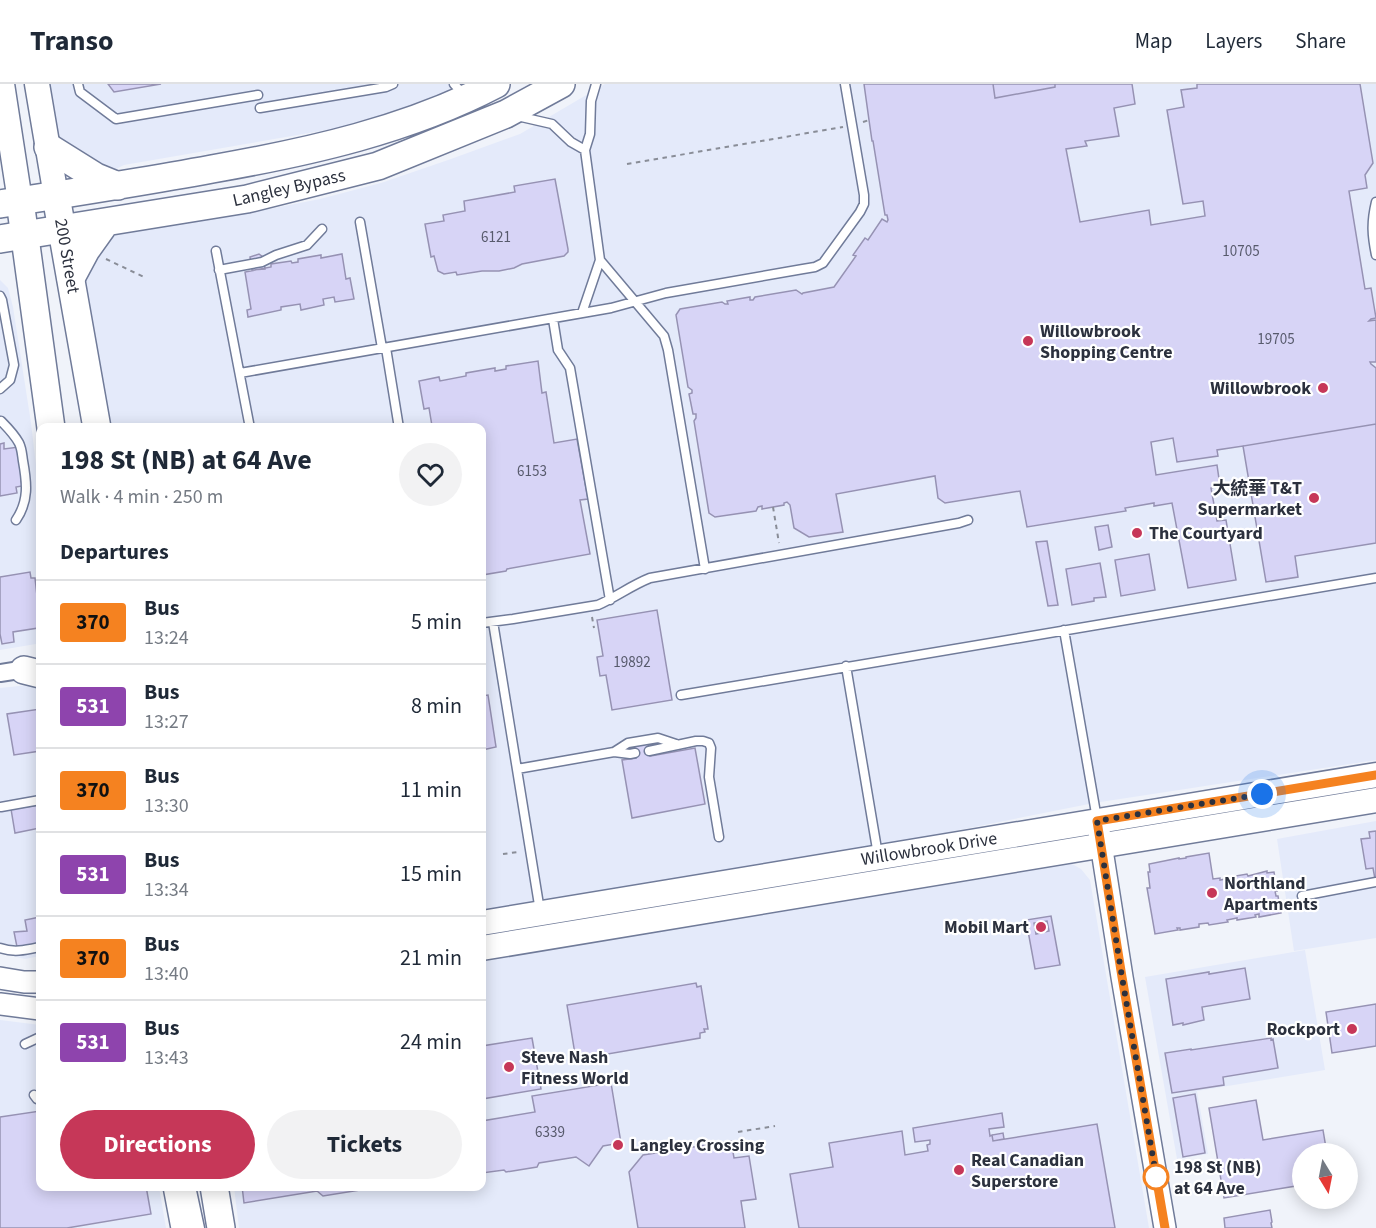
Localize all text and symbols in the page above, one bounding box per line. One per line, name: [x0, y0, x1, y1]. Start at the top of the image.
text: Transo: [30, 21, 113, 61]
text: Map: [1135, 26, 1172, 56]
text: Layers: [1205, 26, 1262, 56]
text: Share: [1295, 26, 1346, 56]
street label: Langley Bypass: [230, 163, 348, 213]
street label: 200 Street: [48, 217, 86, 295]
house number: 6121: [481, 227, 511, 248]
house number: 10705: [1222, 241, 1260, 262]
place label: Willowbrook Shopping Centre: [1040, 319, 1173, 365]
house number: 19705: [1257, 329, 1295, 350]
marker: Willowbrook Shopping Centre: [1021, 334, 1035, 348]
place label: Willowbrook: [1210, 376, 1311, 401]
marker: Willowbrook: [1316, 381, 1330, 395]
text: 198 St (NB) at 64 Ave: [60, 440, 312, 480]
button: heart: [399, 443, 462, 506]
house number: 6153: [517, 461, 547, 482]
place label: 大統華 T&T Supermarket: [1197, 476, 1302, 522]
text: Walk · 4 min · 250 m: [60, 483, 223, 511]
marker: 大統華 T&T Supermarket: [1307, 491, 1321, 505]
place label: The Courtyard: [1149, 521, 1263, 546]
marker: The Courtyard: [1130, 526, 1144, 540]
text: Departures: [60, 536, 169, 568]
text: Bus: [144, 592, 180, 624]
text: 5 min: [411, 606, 462, 638]
text: 370: [76, 607, 110, 637]
text: 13:24: [144, 624, 189, 652]
house number: 19892: [613, 652, 651, 673]
text: Bus: [144, 676, 180, 708]
text: 8 min: [411, 690, 462, 722]
text: 531: [76, 691, 110, 721]
text: 13:27: [144, 708, 189, 736]
text: Bus: [144, 760, 180, 792]
text: 11 min: [400, 774, 462, 806]
text: 370: [76, 775, 110, 805]
your location: [1247, 779, 1277, 809]
text: 13:30: [144, 792, 189, 820]
street label: Willowbrook Drive: [859, 826, 999, 872]
text: Bus: [144, 844, 180, 876]
text: 15 min: [400, 858, 462, 890]
text: 531: [76, 859, 110, 889]
place label: Northland Apartments: [1223, 871, 1318, 917]
text: 13:34: [144, 876, 189, 904]
marker: Northland Apartments: [1205, 886, 1219, 900]
place label: Mobil Mart: [944, 915, 1029, 940]
marker: Mobil Mart: [1034, 920, 1048, 934]
text: Bus: [144, 928, 180, 960]
text: 21 min: [400, 942, 462, 974]
text: 370: [76, 943, 110, 973]
text: 13:40: [144, 960, 189, 988]
text: Bus: [144, 1012, 180, 1044]
place label: Rockport: [1267, 1017, 1340, 1042]
marker: Rockport: [1345, 1022, 1359, 1036]
text: 24 min: [400, 1026, 462, 1058]
text: 531: [76, 1027, 110, 1057]
text: 13:43: [144, 1044, 189, 1072]
place label: Steve Nash Fitness World: [521, 1045, 629, 1091]
marker: Steve Nash Fitness World: [502, 1060, 516, 1074]
button: Directions: [60, 1110, 255, 1179]
button: Tickets: [267, 1110, 462, 1179]
house number: 6339: [535, 1122, 565, 1143]
place label: Langley Crossing: [630, 1133, 765, 1158]
marker: Langley Crossing: [611, 1138, 625, 1152]
north arrow: [1292, 1143, 1358, 1209]
map controls: [1292, 1143, 1358, 1209]
place label: Real Canadian Superstore: [971, 1148, 1084, 1194]
place label: 198 St (NB) at 64 Ave: [1174, 1155, 1261, 1201]
marker: Real Canadian Superstore: [952, 1163, 966, 1177]
marker: 198 St (NB) at 64 Ave: [1143, 1164, 1169, 1190]

